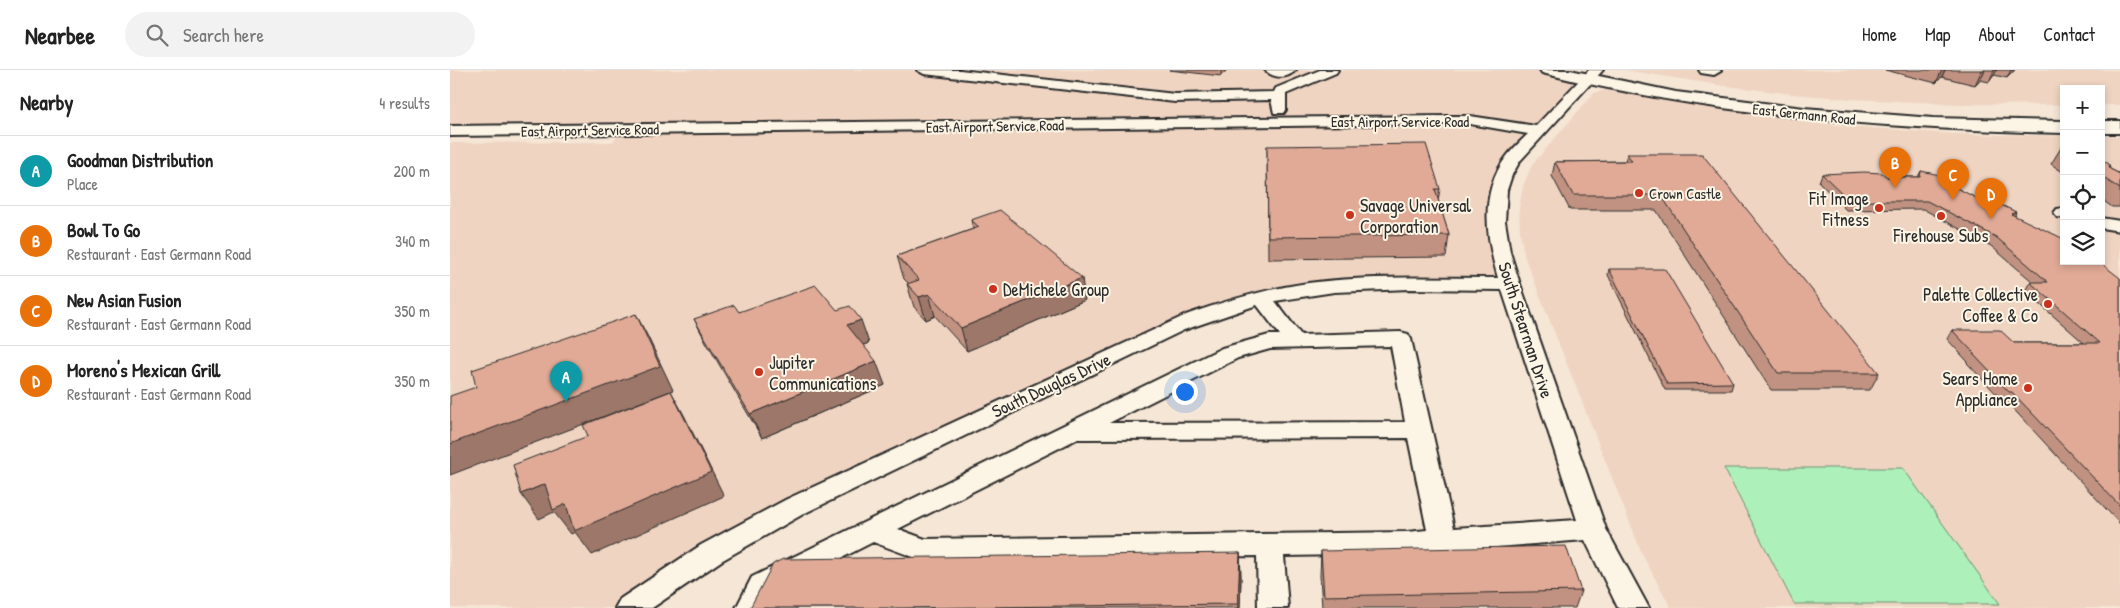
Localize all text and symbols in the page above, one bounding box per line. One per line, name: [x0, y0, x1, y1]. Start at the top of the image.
search box: [125, 12, 475, 57]
text: Nearbee: [25, 19, 95, 51]
icon: search: [143, 21, 171, 49]
text: Search here: [183, 22, 264, 48]
text: Home: [1862, 22, 1897, 47]
text: Map: [1925, 22, 1950, 47]
text: About: [1978, 22, 2015, 47]
text: Contact: [2043, 22, 2095, 47]
map controls: [2060, 85, 2105, 265]
button: +: [2060, 85, 2105, 130]
text: Nearby: [20, 88, 73, 117]
text: 4 results: [379, 92, 430, 114]
street label: East Germann Road: [1751, 98, 1857, 130]
street label: East Airport Service Road: [1331, 111, 1469, 132]
street label: East Airport Service Road: [926, 114, 1064, 138]
street label: East Airport Service Road: [521, 118, 659, 142]
button: −: [2060, 130, 2105, 175]
text: Goodman Distribution: [67, 147, 213, 173]
pin: B: [1879, 147, 1911, 188]
pin: C: [1937, 159, 1969, 200]
text: A: [32, 160, 40, 182]
text: 200 m: [394, 160, 430, 182]
text: Place: [67, 173, 98, 195]
button: locate: [2060, 175, 2105, 220]
pin: D: [1975, 178, 2007, 219]
place label: Crown Castle: [1649, 183, 1721, 204]
place label: Fit Image Fitness: [1808, 186, 1869, 232]
marker: Crown Castle: [1633, 187, 1645, 199]
place label: Savage Universal Corporation: [1360, 193, 1471, 239]
marker: Fit Image Fitness: [1873, 202, 1885, 214]
marker: Savage Universal Corporation: [1344, 209, 1356, 221]
marker: Firehouse Subs: [1935, 210, 1947, 222]
text: Bowl To Go: [67, 217, 140, 243]
button: layers: [2060, 220, 2105, 265]
place label: Firehouse Subs: [1893, 223, 1989, 248]
text: B: [32, 230, 40, 252]
text: 340 m: [395, 230, 430, 252]
text: Restaurant · East Germann Road: [67, 243, 251, 265]
street label: South Stearman Drive: [1492, 259, 1560, 401]
place label: DeMichele Group: [1003, 277, 1109, 302]
place label: Palette Collective Coffee & Co: [1923, 282, 2038, 328]
marker: DeMichele Group: [987, 283, 999, 295]
text: New Asian Fusion: [67, 287, 182, 313]
marker: Palette Collective Coffee & Co: [2042, 298, 2054, 310]
text: C: [32, 300, 40, 322]
text: 350 m: [394, 300, 430, 322]
text: Restaurant · East Germann Road: [67, 313, 251, 335]
street label: South Douglas Drive: [988, 347, 1114, 423]
place label: Jupiter Communications: [769, 350, 877, 396]
text: Moreno's Mexican Grill: [67, 357, 220, 383]
pin: A: [550, 361, 582, 402]
marker: Jupiter Communications: [753, 366, 765, 378]
place label: Sears Home Appliance: [1942, 366, 2018, 412]
text: D: [32, 370, 40, 392]
text: 350 m: [394, 370, 430, 392]
your location: [1172, 379, 1198, 405]
marker: Sears Home Appliance: [2022, 382, 2034, 394]
text: Restaurant · East Germann Road: [67, 383, 251, 405]

